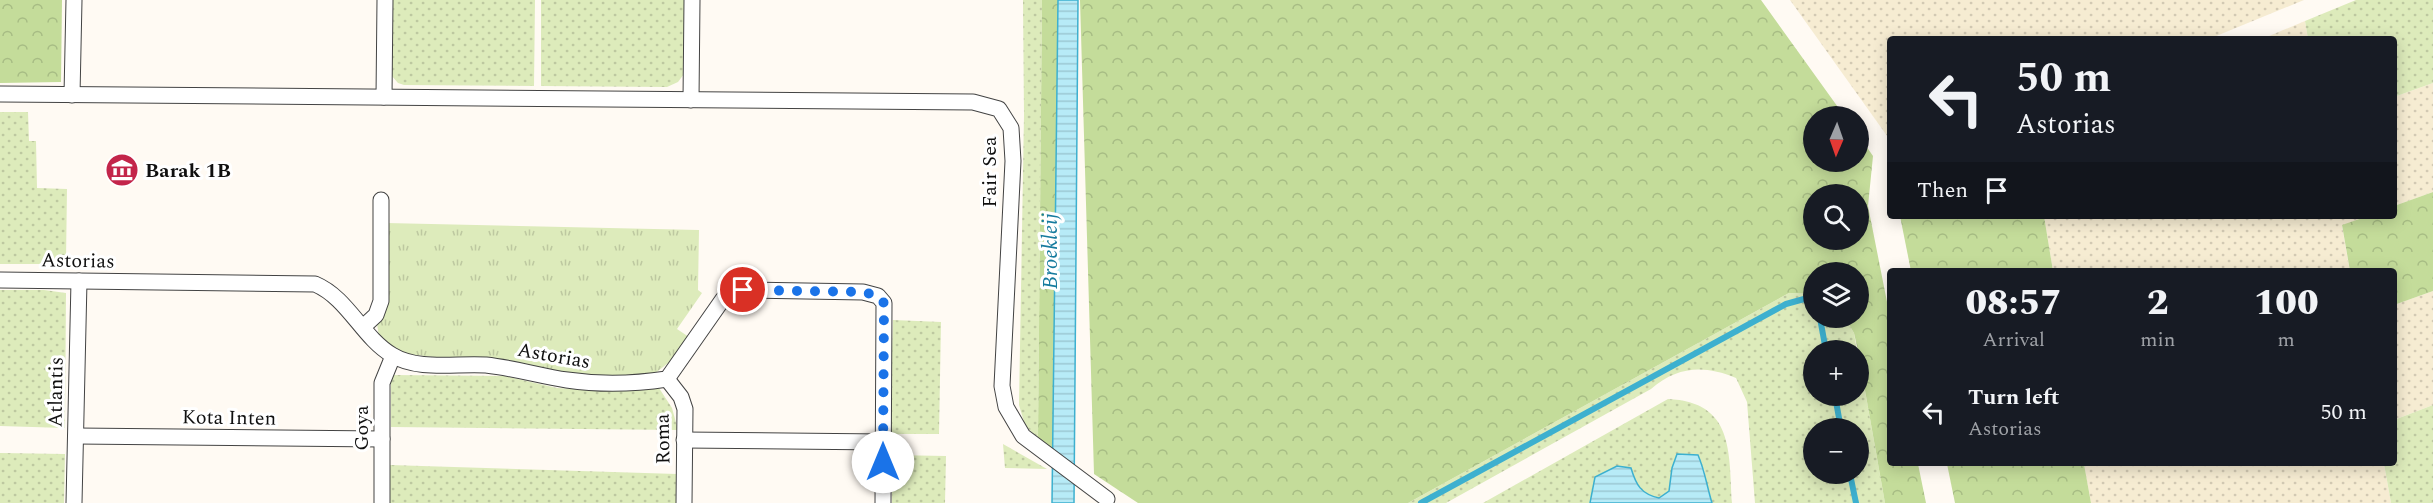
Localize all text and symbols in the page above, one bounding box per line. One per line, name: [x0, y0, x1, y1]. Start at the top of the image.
text: 50 m: [2016, 47, 2111, 110]
icon: left: [1917, 60, 1995, 138]
text: Astorias: [2016, 104, 2116, 146]
north arrow: [1803, 106, 1869, 172]
map controls: [1803, 106, 1869, 484]
street label: Fair Sea: [975, 136, 1005, 208]
museum icon: Barak 1B: [104, 152, 140, 188]
place label: Barak 1B: [145, 156, 231, 186]
text: Then: [1917, 174, 1968, 207]
icon: arrive: [1980, 174, 2013, 207]
button: search: [1803, 184, 1869, 250]
water label: Broekleij: [1035, 213, 1067, 289]
street label: Astorias: [41, 245, 115, 277]
button: layers: [1803, 262, 1869, 328]
pin: [717, 264, 768, 315]
icon: arrive: [726, 273, 759, 306]
text: 08:57: [1965, 276, 2062, 331]
text: 2: [2147, 276, 2169, 331]
text: 100: [2254, 276, 2319, 331]
text: Arrival: [1983, 325, 2045, 355]
text: min: [2140, 325, 2175, 355]
text: m: [2278, 325, 2295, 355]
street label: Astorias: [515, 335, 593, 377]
button: +: [1803, 340, 1869, 406]
street label: Atlantis: [40, 356, 72, 428]
text: Turn left: [1968, 381, 2060, 414]
icon: left: [1917, 396, 1950, 429]
text: 50 m: [2321, 396, 2367, 429]
street label: Kota Inten: [181, 402, 276, 434]
street label: Goya: [347, 405, 377, 451]
street label: Roma: [648, 413, 678, 465]
text: Astorias: [1968, 414, 2042, 444]
button: −: [1803, 418, 1869, 484]
position arrow: [851, 430, 915, 494]

